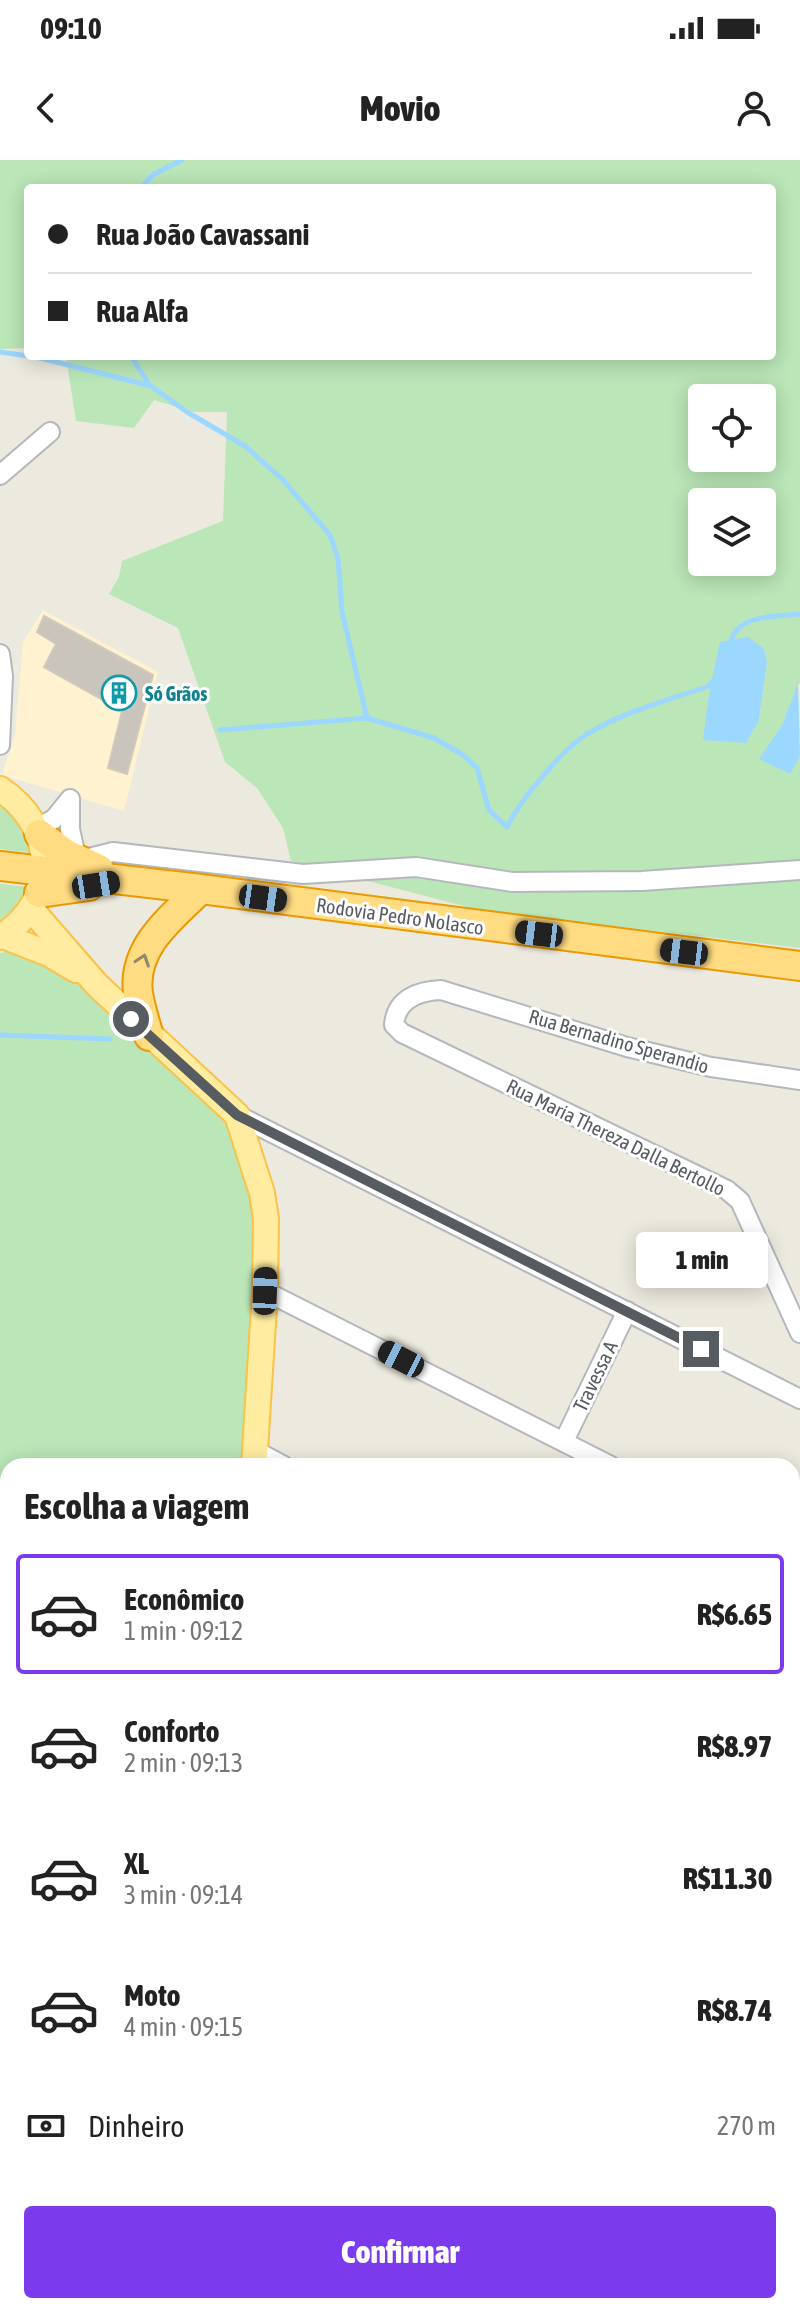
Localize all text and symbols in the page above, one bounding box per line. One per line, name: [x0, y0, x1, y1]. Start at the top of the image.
text: 09:10: [40, 11, 102, 45]
icon: back: [24, 86, 68, 130]
icon: person: [732, 86, 776, 130]
text: Movio: [360, 87, 440, 129]
text: Rua João Cavassani: [96, 217, 309, 251]
text: Rua Alfa: [96, 294, 188, 328]
map controls: [688, 384, 776, 576]
button: locate: [688, 384, 776, 472]
button: layers: [688, 488, 776, 576]
building icon: Só Grãos: [100, 674, 138, 712]
place label: Só Grãos: [145, 682, 207, 705]
car: [70, 869, 122, 901]
car: [238, 883, 288, 913]
street label: Rodovia Pedro Nolasco: [315, 893, 485, 939]
car: [514, 919, 564, 949]
car: [659, 937, 709, 967]
one-way arrow: [134, 954, 150, 968]
route start: [113, 1001, 149, 1037]
street label: Rua Bernadino Sperandio: [526, 1004, 712, 1078]
street label: Rua Maria Thereza Dalla Bertollo: [503, 1074, 729, 1200]
callout: 1 min: [635, 1233, 767, 1289]
text: 1 min: [675, 1245, 729, 1275]
car: [252, 1267, 278, 1315]
route end: [683, 1331, 719, 1367]
car: [374, 1337, 428, 1381]
street label: Travessa A: [568, 1337, 622, 1415]
text: Escolha a viagem: [24, 1485, 250, 1527]
icon: car: [28, 1578, 100, 1650]
text: Econômico: [124, 1582, 244, 1616]
text: R$6.65: [697, 1597, 772, 1631]
text: 1 min · 09:12: [124, 1616, 243, 1646]
icon: car: [28, 1710, 100, 1782]
text: Conforto: [124, 1714, 220, 1748]
text: R$8.97: [697, 1729, 772, 1763]
text: 2 min · 09:13: [124, 1748, 243, 1778]
icon: car: [28, 1842, 100, 1914]
text: XL: [124, 1846, 149, 1880]
text: R$11.30: [683, 1861, 772, 1895]
text: 3 min · 09:14: [124, 1880, 243, 1910]
icon: car: [28, 1974, 100, 2046]
text: Moto: [124, 1978, 181, 2012]
text: R$8.74: [697, 1993, 772, 2027]
text: 4 min · 09:15: [124, 2012, 243, 2042]
icon: cash: [24, 2104, 68, 2148]
text: Dinheiro: [88, 2109, 184, 2143]
text: 270 m: [717, 2111, 776, 2141]
button: Confirmar: [24, 2206, 776, 2298]

